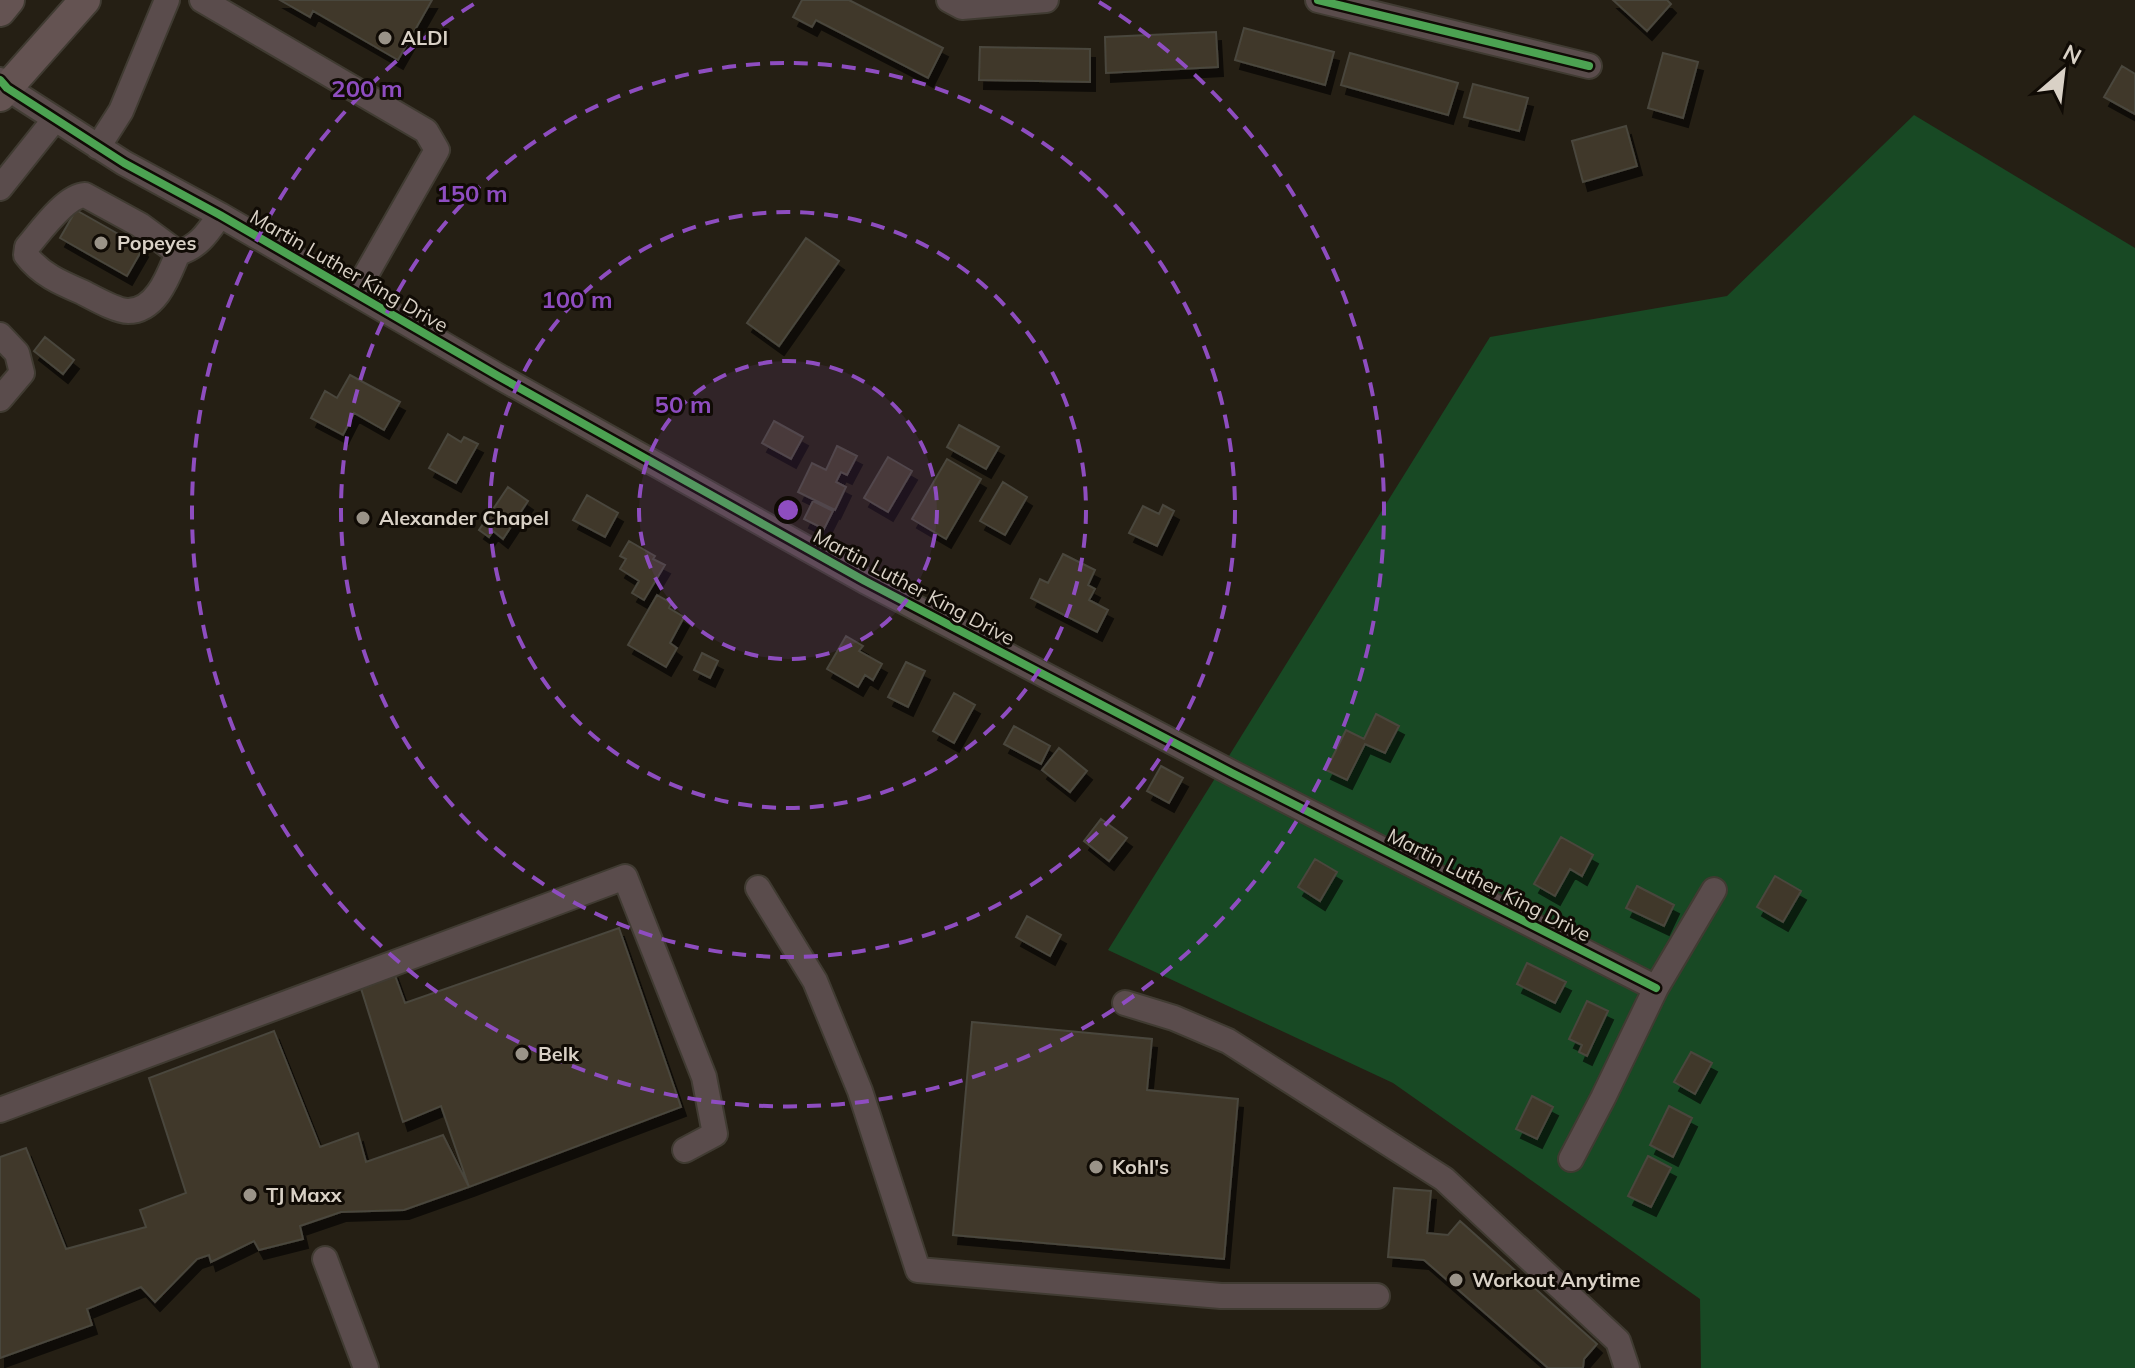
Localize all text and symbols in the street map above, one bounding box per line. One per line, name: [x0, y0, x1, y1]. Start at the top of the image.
place label: ALDI: [401, 25, 448, 50]
marker: ALDI: [376, 29, 394, 47]
north arrow: [2023, 32, 2103, 112]
text: N: [2058, 38, 2086, 71]
text: 200 m: [331, 73, 403, 103]
text: 150 m: [436, 178, 508, 208]
street label: Martin Luther King Drive: [246, 204, 453, 338]
place label: Popeyes: [117, 230, 197, 255]
marker: Popeyes: [92, 234, 110, 252]
text: 100 m: [541, 284, 613, 314]
text: 50 m: [655, 389, 711, 419]
centre of rings: [774, 496, 802, 524]
place label: Alexander Chapel: [379, 505, 549, 530]
marker: Alexander Chapel: [354, 509, 372, 527]
street label: Martin Luther King Drive: [809, 523, 1019, 650]
street label: Martin Luther King Drive: [1383, 822, 1595, 947]
place label: Belk: [538, 1041, 580, 1066]
marker: Belk: [513, 1045, 531, 1063]
place label: Kohl's: [1112, 1154, 1169, 1179]
marker: Kohl's: [1087, 1158, 1105, 1176]
place label: TJ Maxx: [266, 1182, 343, 1207]
marker: TJ Maxx: [241, 1186, 259, 1204]
place label: Workout Anytime: [1472, 1267, 1640, 1292]
marker: Workout Anytime: [1447, 1271, 1465, 1289]

